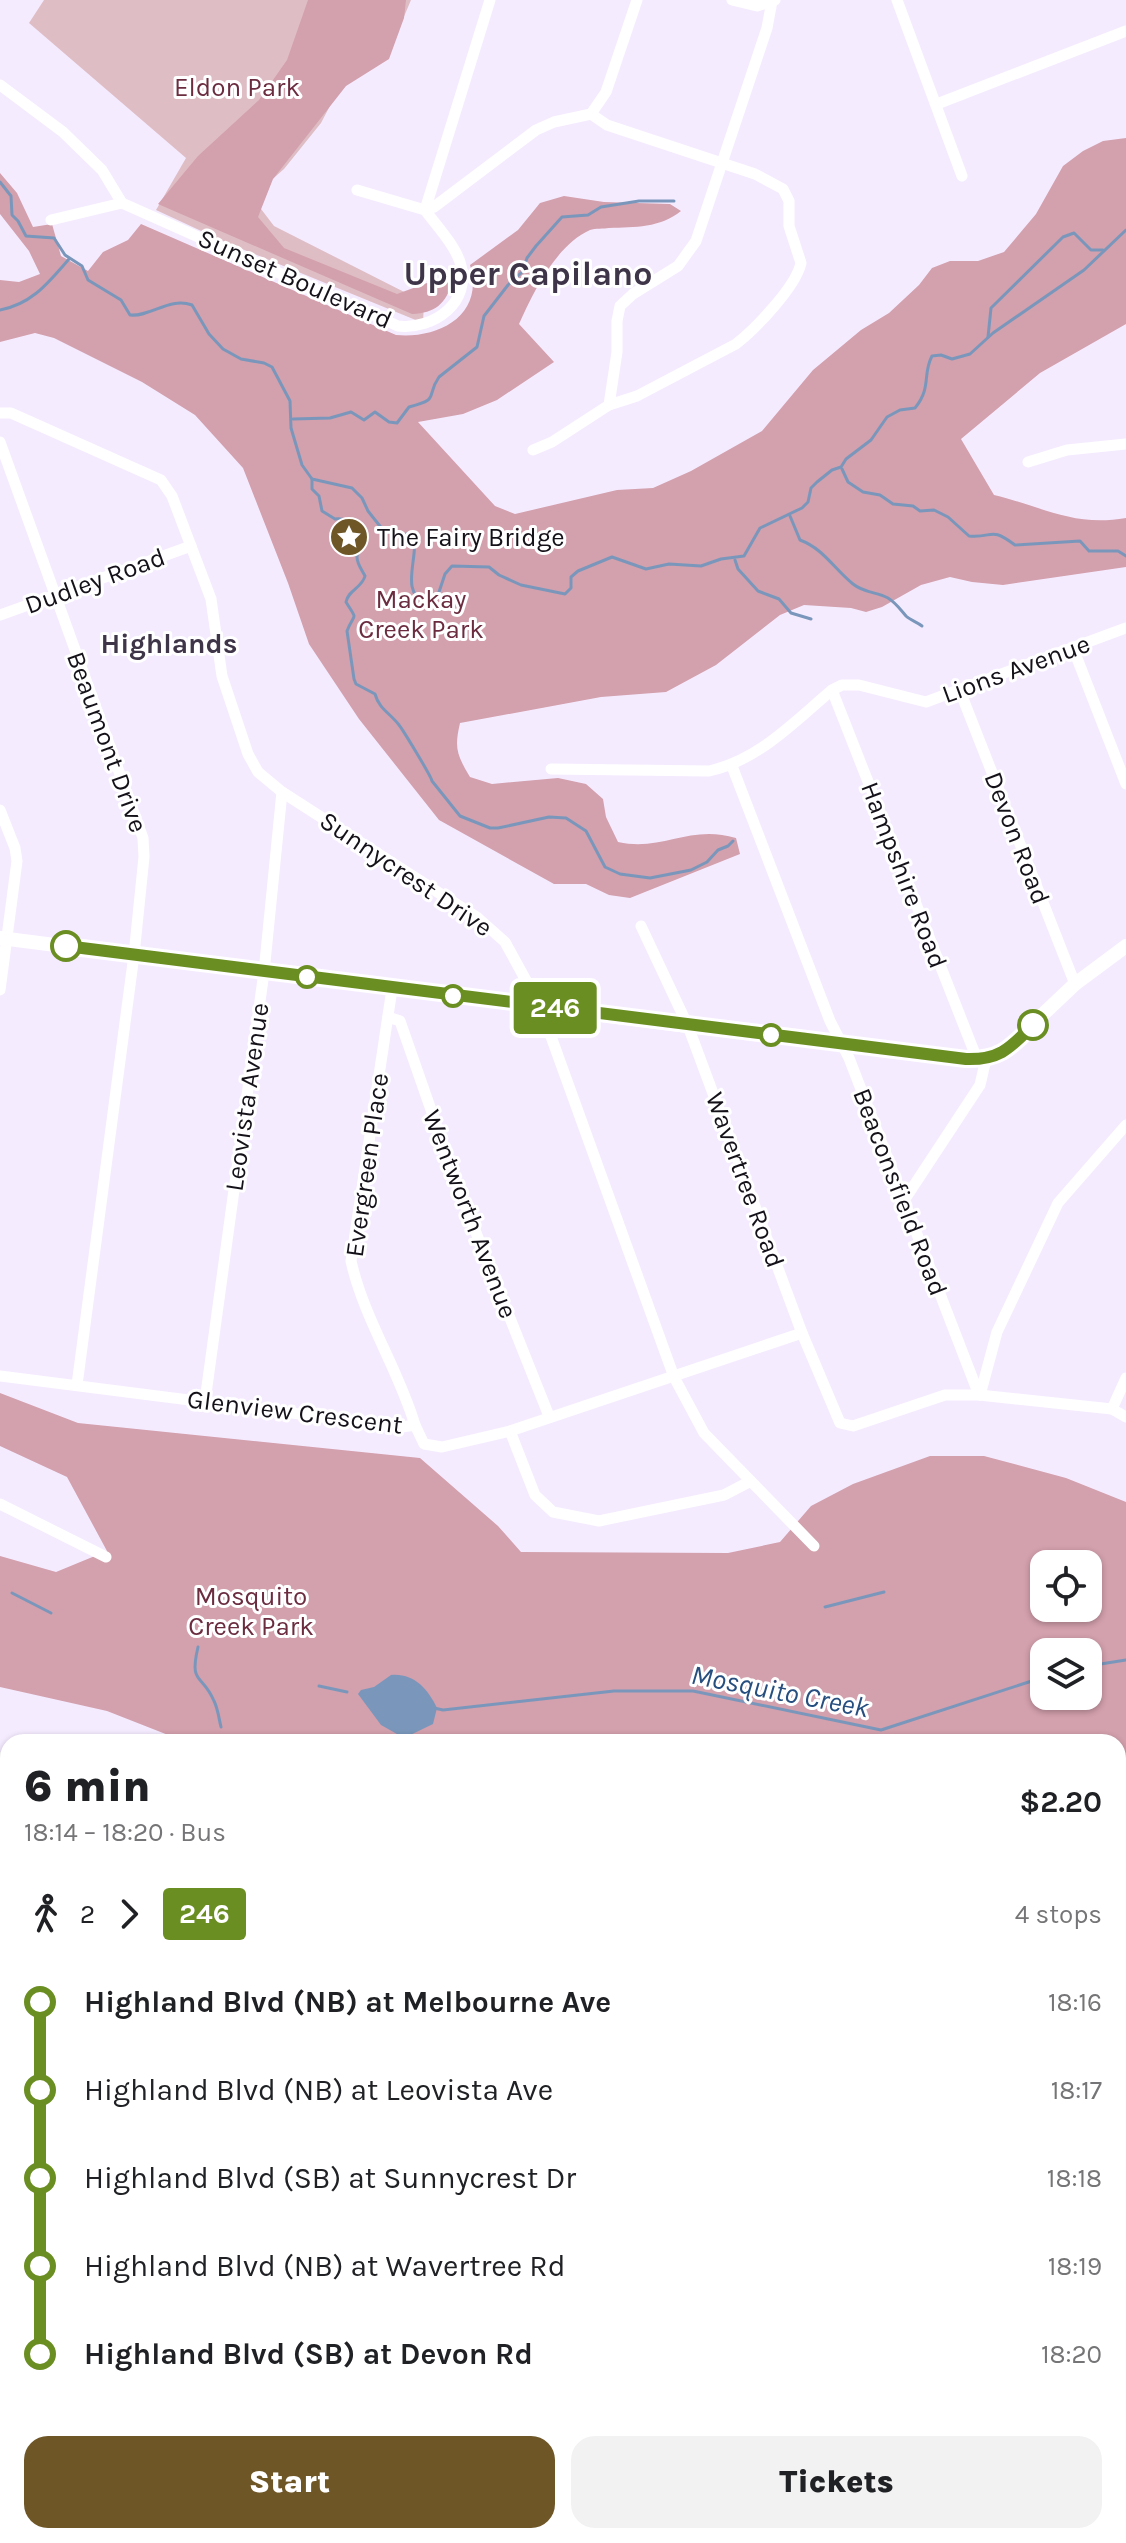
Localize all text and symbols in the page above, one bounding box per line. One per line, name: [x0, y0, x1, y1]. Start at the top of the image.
park label: Eldon Park: [174, 72, 300, 103]
street label: Sunset Boulevard: [193, 222, 397, 336]
district label: Upper Capilano: [404, 254, 652, 294]
place icon: The Fairy Bridge: [328, 516, 370, 558]
place label: The Fairy Bridge: [377, 522, 565, 553]
street label: Dudley Road: [21, 541, 169, 621]
park label: Mackay Creek Park: [358, 584, 484, 645]
district label: Highlands: [101, 627, 238, 660]
street label: Lions Avenue: [938, 628, 1094, 710]
street label: Beaumont Drive: [60, 647, 154, 837]
street label: Devon Road: [978, 767, 1056, 909]
street label: Hampshire Road: [854, 777, 954, 973]
street label: Sunnycrest Drive: [314, 805, 498, 943]
unlabelled marker: [51, 931, 81, 961]
unlabelled marker: [296, 966, 318, 988]
line badge: 246: [509, 982, 601, 1034]
unlabelled marker: [442, 985, 464, 1007]
text: 246: [530, 991, 580, 1024]
street label: Leovista Avenue: [218, 1001, 276, 1193]
unlabelled marker: [1018, 1010, 1048, 1040]
unlabelled marker: [760, 1024, 782, 1046]
street label: Evergreen Place: [339, 1071, 395, 1259]
street label: Beaconsfield Road: [846, 1084, 954, 1300]
street label: Wavertree Road: [699, 1088, 791, 1272]
street label: Wentworth Avenue: [416, 1105, 524, 1323]
street label: Glenview Crescent: [186, 1383, 405, 1441]
map controls: [1030, 1550, 1102, 1710]
button: locate: [1030, 1550, 1102, 1622]
park label: Mosquito Creek Park: [188, 1581, 314, 1642]
button: layers: [1030, 1638, 1102, 1710]
water label: Mosquito Creek: [688, 1658, 872, 1725]
text: 6 min: [24, 1761, 151, 1812]
text: $2.20: [1020, 1784, 1102, 1820]
text: 18:14 – 18:20 · Bus: [24, 1817, 226, 1848]
icon: walk: [24, 1892, 68, 1936]
icon: forward: [107, 1892, 151, 1936]
text: 246: [179, 1897, 230, 1930]
text: 2: [80, 1899, 95, 1930]
text: 4 stops: [1015, 1899, 1102, 1930]
text: Highland Blvd (NB) at Melbourne Ave: [84, 1984, 611, 2020]
text: 18:16: [1048, 1987, 1102, 2018]
text: Highland Blvd (NB) at Leovista Ave: [84, 2072, 553, 2108]
text: 18:17: [1051, 2075, 1102, 2106]
text: Highland Blvd (SB) at Sunnycrest Dr: [84, 2160, 576, 2196]
text: 18:18: [1047, 2163, 1102, 2194]
text: Highland Blvd (NB) at Wavertree Rd: [84, 2248, 565, 2284]
text: 18:19: [1048, 2251, 1102, 2282]
text: Highland Blvd (SB) at Devon Rd: [84, 2336, 533, 2372]
text: 18:20: [1041, 2339, 1102, 2370]
button: Start: [24, 2436, 555, 2528]
button: Tickets: [571, 2436, 1102, 2528]

